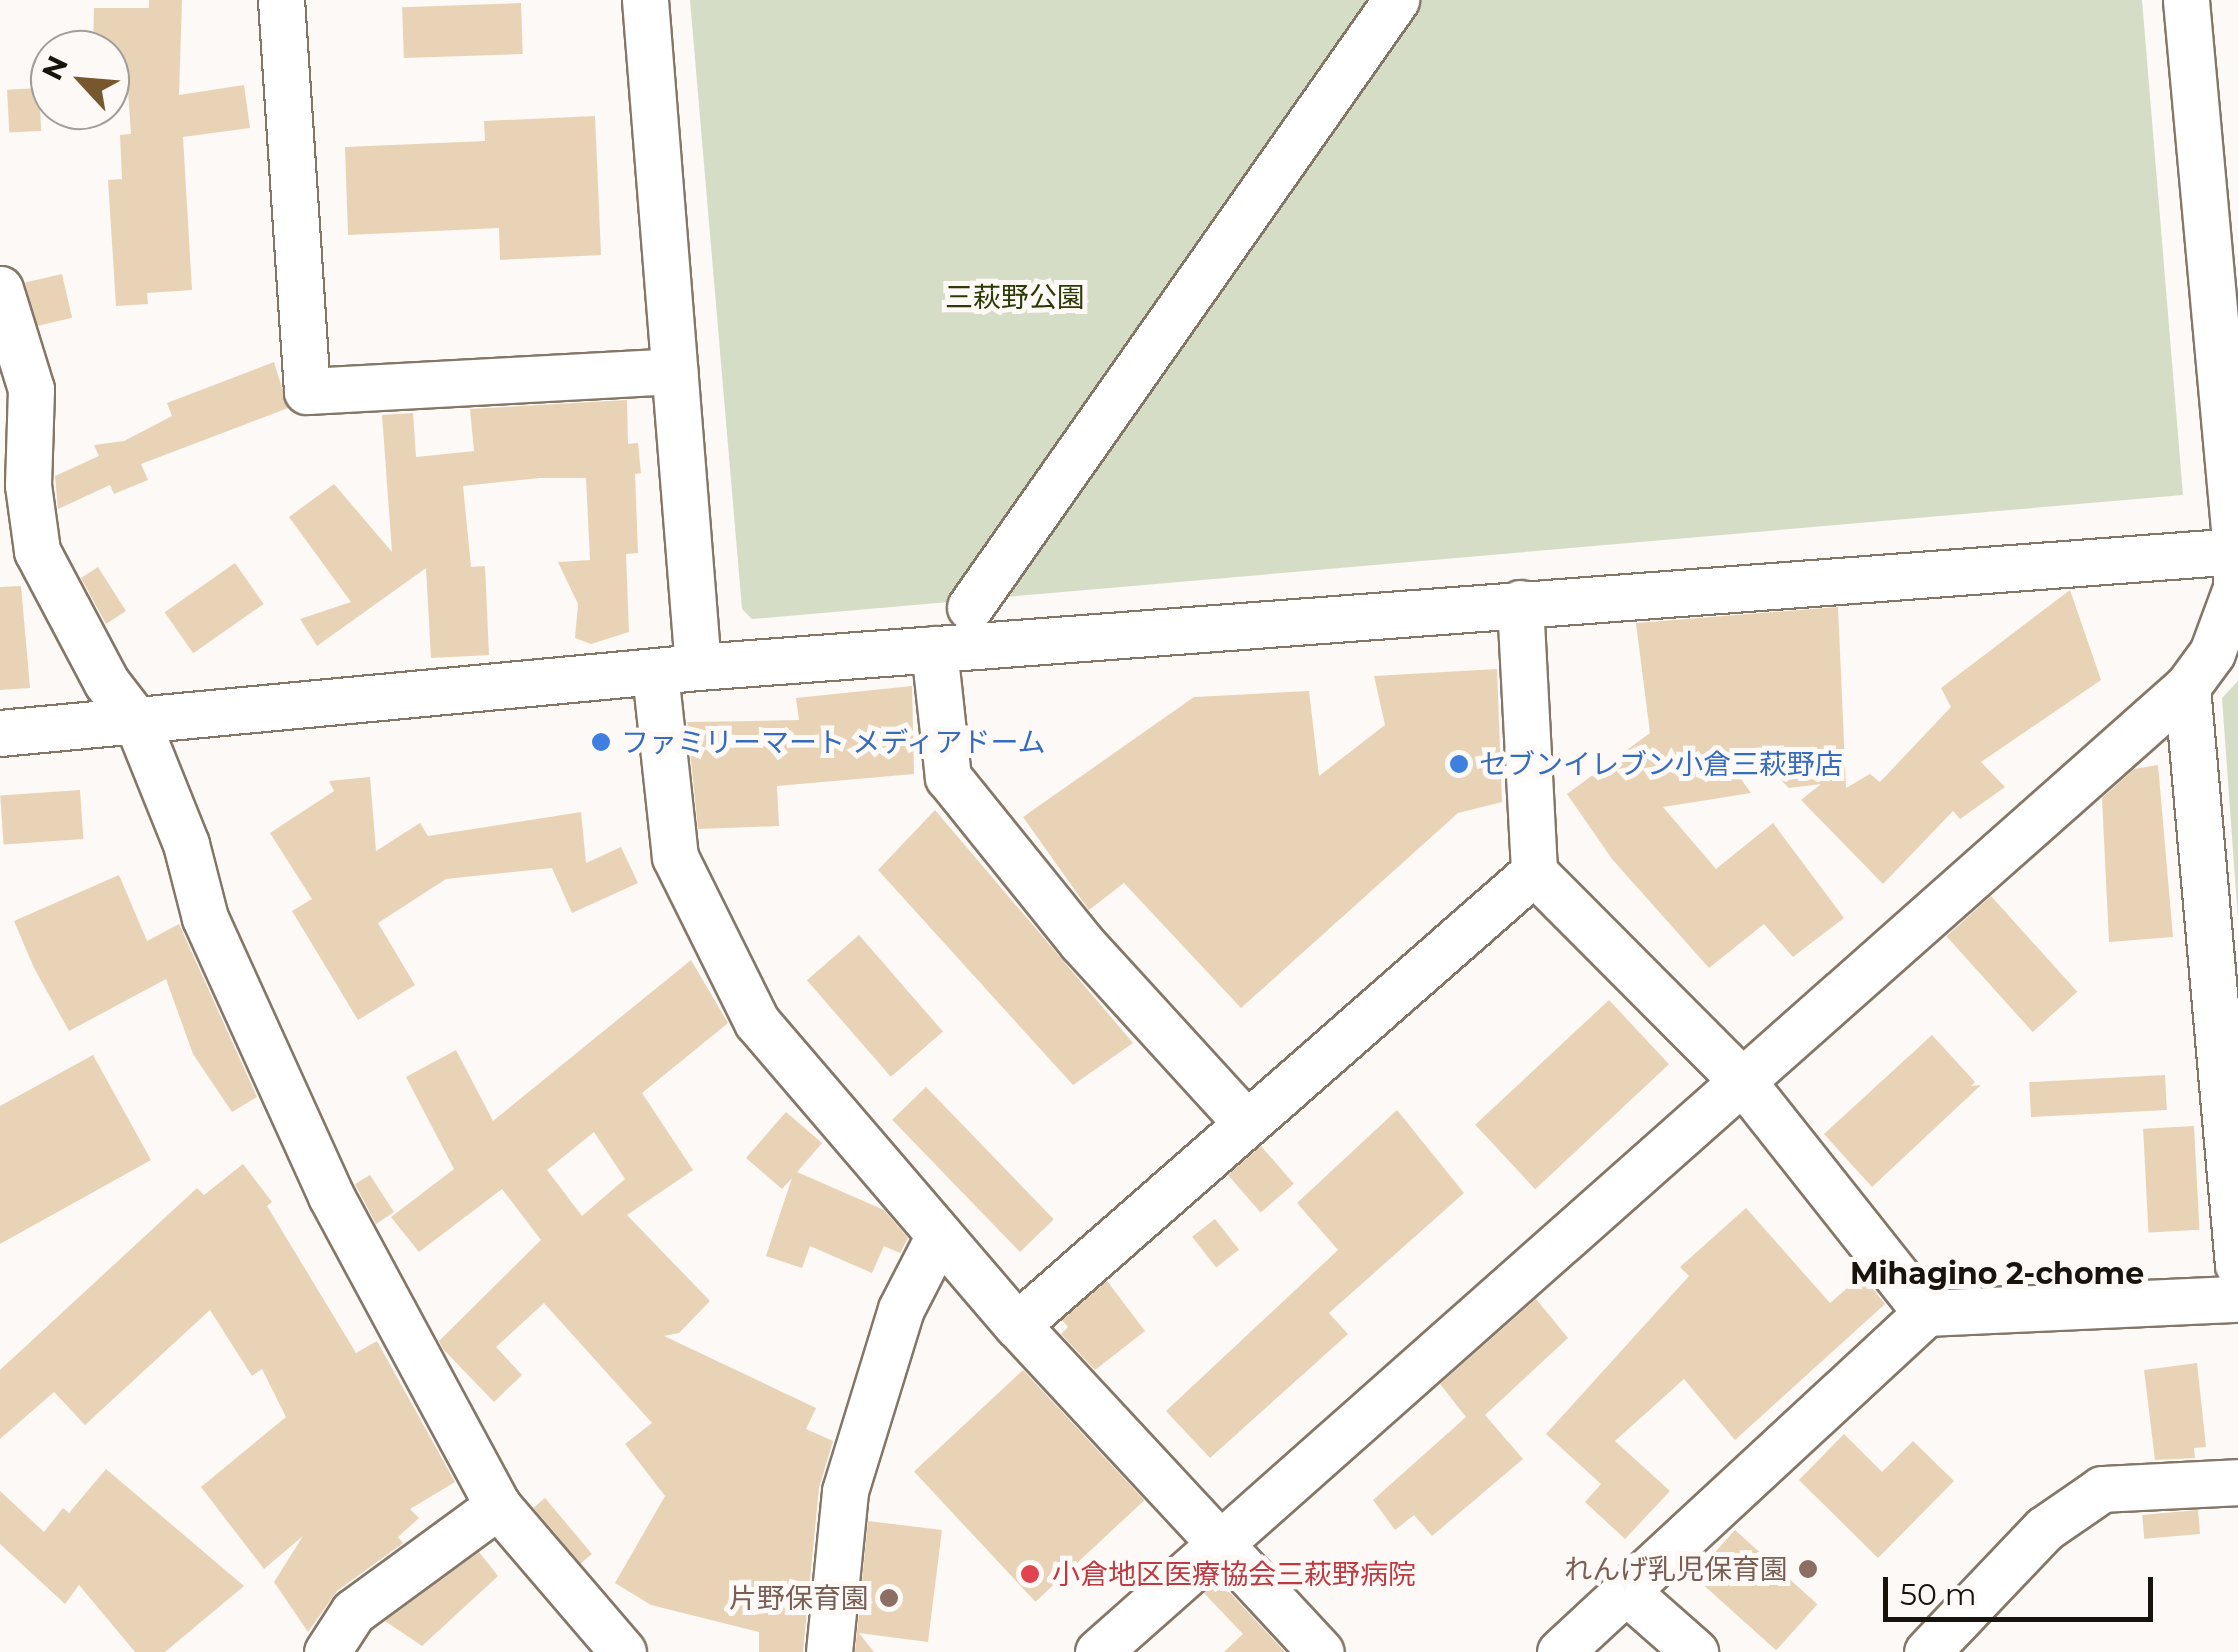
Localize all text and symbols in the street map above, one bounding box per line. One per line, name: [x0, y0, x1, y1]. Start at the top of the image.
north arrow: [30, 30, 130, 130]
text: N: [35, 50, 75, 85]
park label: 三萩野公園: [945, 280, 1085, 314]
place label: ファミリーマート メディアドーム: [621, 725, 1048, 759]
marker: ファミリーマート メディアドーム: [590, 731, 612, 753]
place label: セブンイレブン小倉三萩野店: [1479, 747, 1843, 781]
marker: セブンイレブン小倉三萩野店: [1448, 753, 1470, 775]
district label: Mihagino 2-chome: [1850, 1256, 2144, 1292]
place label: れんげ乳児保育園: [1564, 1552, 1788, 1586]
place label: 小倉地区医療協会三萩野病院: [1052, 1557, 1416, 1591]
scale bar: [1888, 1557, 2158, 1619]
marker: れんげ乳児保育園: [1797, 1558, 1819, 1580]
marker: 小倉地区医療協会三萩野病院: [1017, 1561, 1043, 1587]
text: 50 m: [1900, 1576, 1977, 1613]
place label: 片野保育園: [729, 1581, 869, 1615]
marker: 片野保育園: [878, 1587, 900, 1609]

